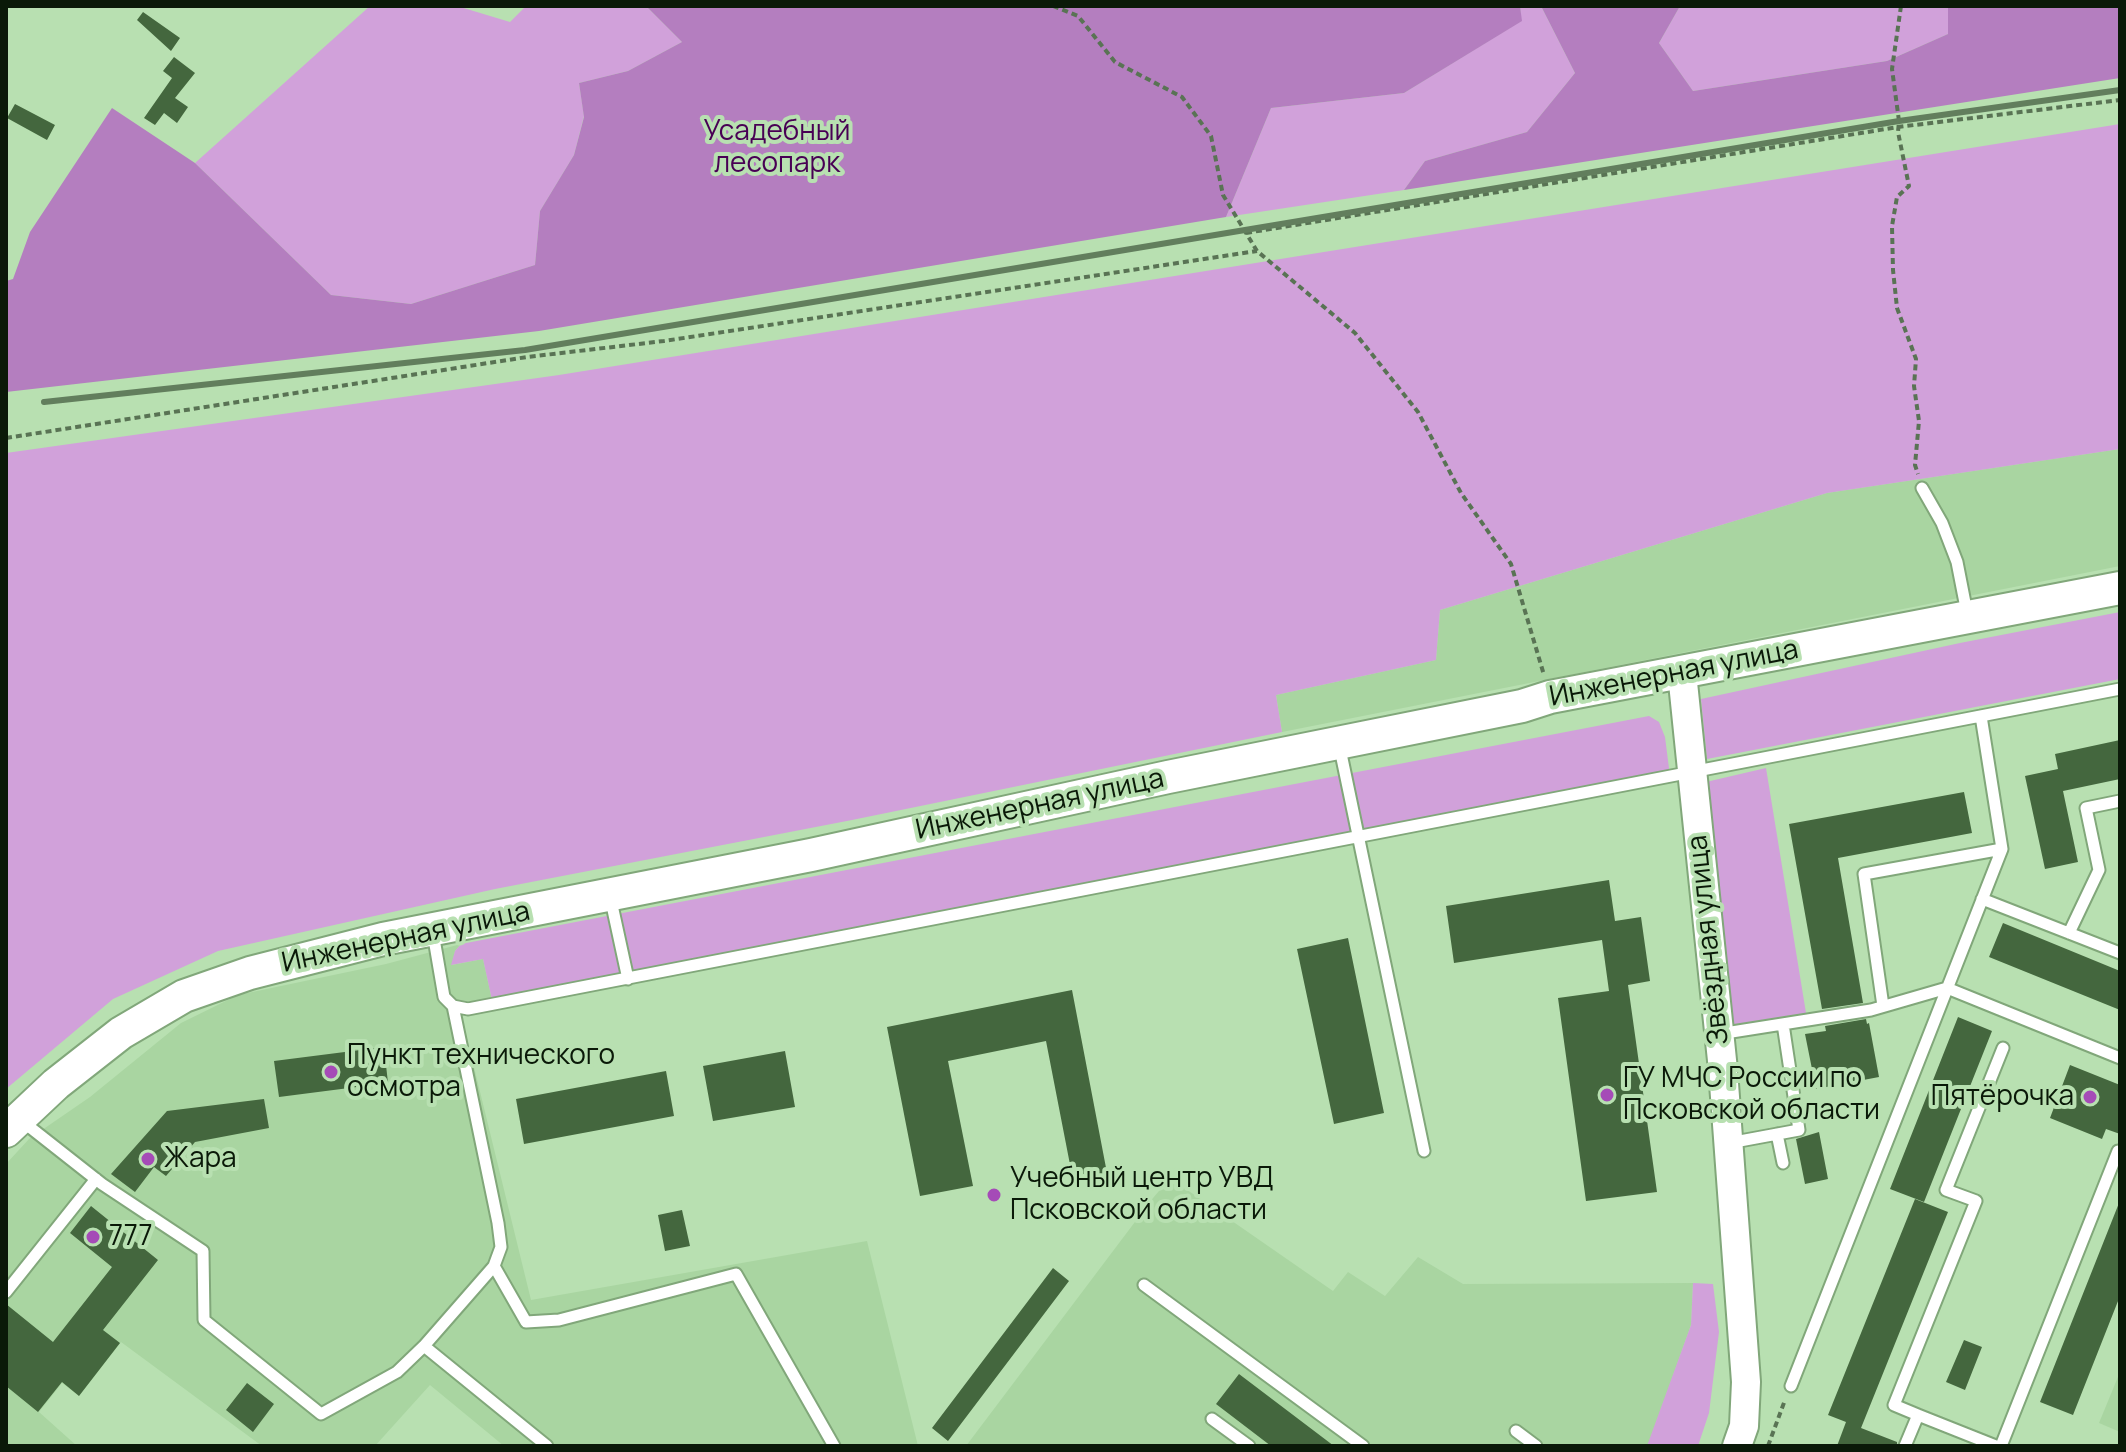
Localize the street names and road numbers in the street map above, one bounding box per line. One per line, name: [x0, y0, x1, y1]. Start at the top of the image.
street label: Инженерная улица: [1547, 633, 1801, 715]
street label: Инженерная улица: [913, 762, 1167, 848]
street label: Звёздная улица: [1681, 833, 1737, 1047]
street label: Инженерная улица: [279, 895, 533, 981]

